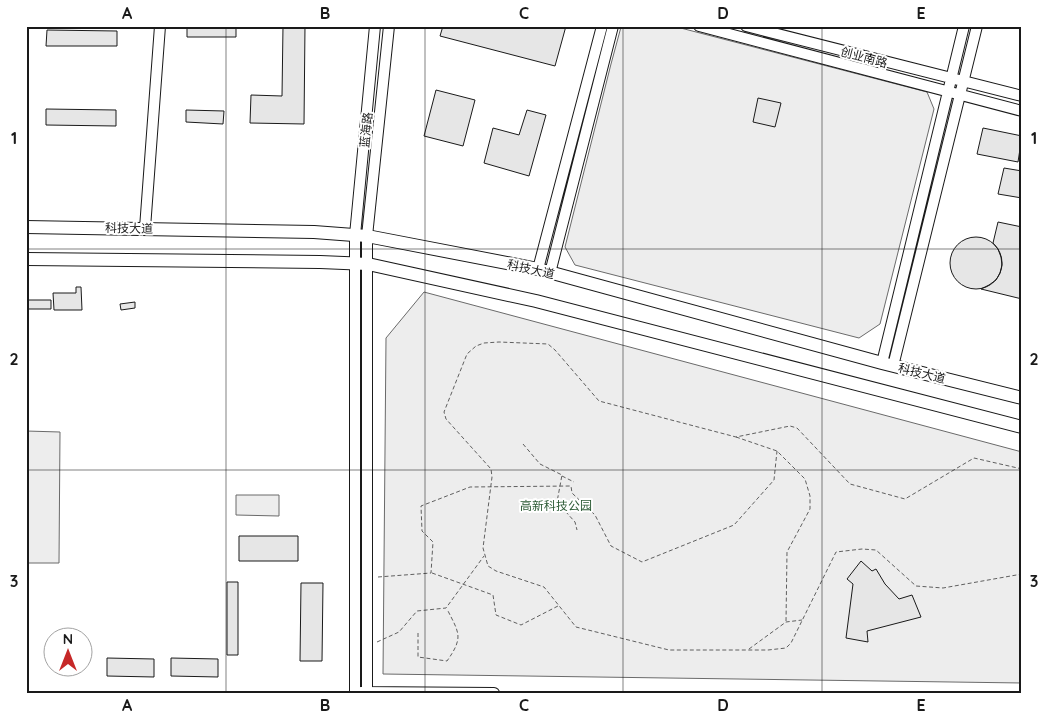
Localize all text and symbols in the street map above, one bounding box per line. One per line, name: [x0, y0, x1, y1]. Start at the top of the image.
text: A: [122, 3, 133, 23]
text: B: [320, 3, 330, 23]
text: C: [519, 3, 529, 23]
text: D: [717, 3, 729, 23]
text: E: [916, 3, 926, 23]
street label: 创业南路: [839, 44, 889, 70]
street label: 蓝海路: [357, 111, 375, 149]
text: 1: [11, 128, 17, 148]
text: 1: [1031, 128, 1037, 148]
street label: 科技大道: [105, 220, 153, 236]
street label: 科技大道: [506, 256, 556, 282]
text: 2: [9, 349, 19, 369]
text: 2: [1029, 349, 1039, 369]
street label: 科技大道: [897, 360, 947, 386]
park label: 高新科技公园: [520, 498, 592, 513]
text: 3: [10, 571, 18, 591]
text: 3: [1030, 571, 1038, 591]
north arrow: [42, 626, 92, 676]
text: N: [63, 630, 73, 648]
text: A: [122, 695, 133, 715]
text: B: [320, 695, 330, 715]
text: C: [519, 695, 529, 715]
text: D: [717, 695, 729, 715]
text: E: [916, 695, 926, 715]

